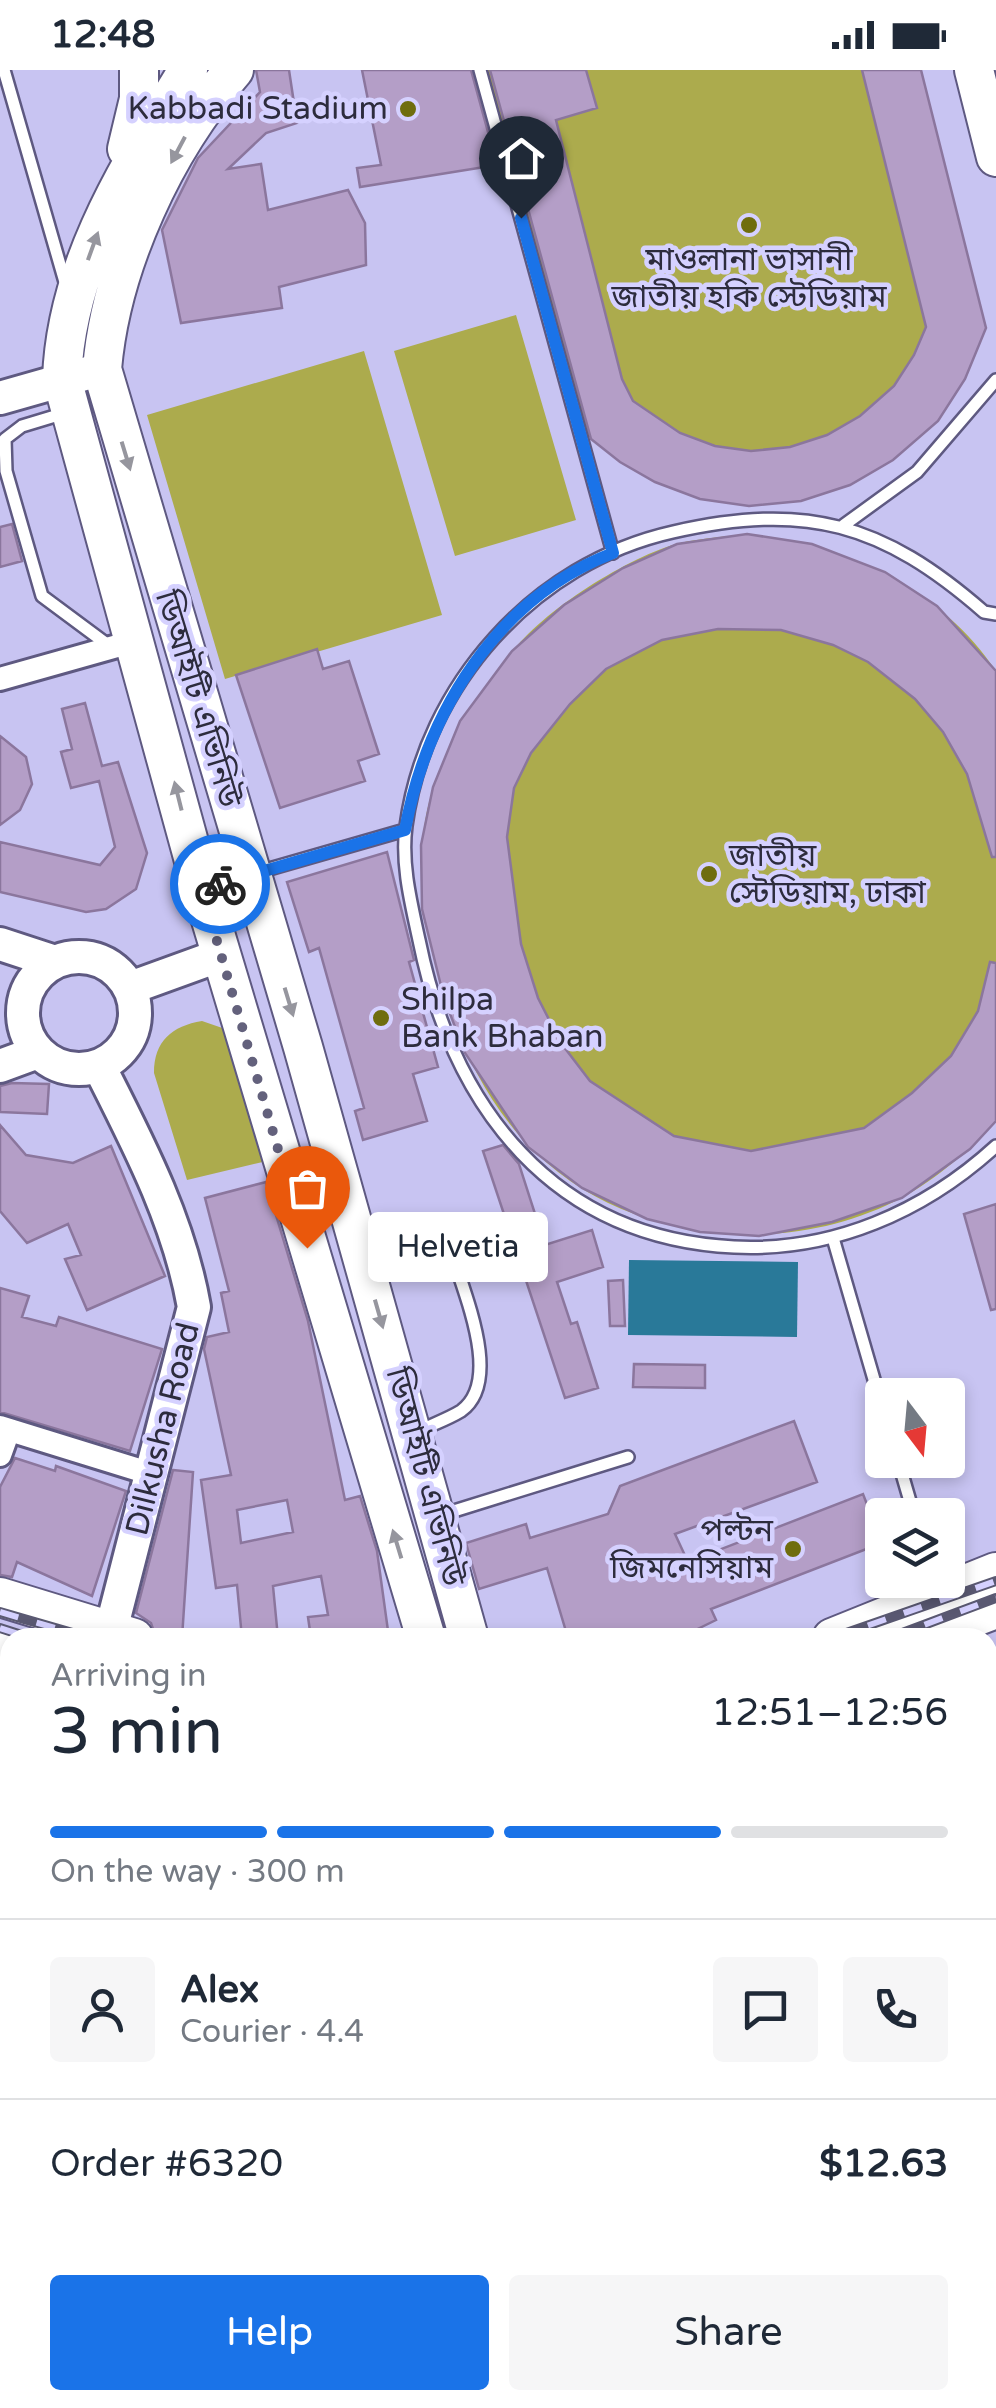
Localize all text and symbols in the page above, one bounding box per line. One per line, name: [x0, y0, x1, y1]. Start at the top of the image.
text: 12:48: [50, 12, 155, 58]
place label: Kabbadi Stadium: [127, 90, 388, 128]
marker: Kabbadi Stadium: [397, 98, 419, 120]
pin: [479, 116, 564, 219]
icon: home: [494, 131, 549, 186]
one-way arrow: [170, 135, 187, 164]
marker: মাওলানা ভাসানী জাতীয় হকি স্টেডিয়াম: [738, 214, 760, 236]
one-way arrow: [86, 231, 101, 261]
place label: মাওলানা ভাসানী জাতীয় হকি স্টেডিয়াম: [610, 241, 887, 316]
one-way arrow: [119, 441, 134, 472]
street label: ডিআইটি এভিনিউ: [147, 585, 249, 813]
one-way arrow: [169, 780, 185, 811]
courier: [170, 834, 270, 934]
place label: জাতীয় স্টেডিয়াম, ঢাকা: [728, 837, 926, 912]
icon: bike: [193, 857, 248, 912]
marker: জাতীয় স্টেডিয়াম, ঢাকা: [698, 863, 720, 885]
place label: Shilpa Bank Bhaban: [401, 981, 604, 1056]
one-way arrow: [282, 987, 297, 1018]
marker: Shilpa Bank Bhaban: [370, 1007, 392, 1029]
pin: [265, 1146, 350, 1249]
icon: bag: [280, 1161, 335, 1216]
callout: Helvetia: [367, 1213, 547, 1283]
text: Helvetia: [397, 1228, 519, 1266]
one-way arrow: [372, 1299, 387, 1330]
street label: Dilkusha Road: [118, 1319, 208, 1539]
street label: ডিআইটি এভিনিউ: [377, 1363, 473, 1592]
north arrow: [865, 1378, 965, 1478]
map controls: [865, 1378, 965, 1598]
button: layers: [865, 1498, 965, 1598]
place label: পল্টন জিমনেসিয়াম: [609, 1512, 774, 1587]
one-way arrow: [389, 1529, 404, 1559]
marker: পল্টন জিমনেসিয়াম: [782, 1538, 804, 1560]
text: Arriving in: [50, 1657, 207, 1695]
text: 12:51–12:56: [711, 1690, 948, 1736]
text: 3 min: [50, 1693, 223, 1772]
text: On the way · 300 m: [50, 1853, 345, 1891]
button: person: [50, 1957, 155, 2062]
button: chat: [713, 1957, 818, 2062]
button: phone: [843, 1957, 948, 2062]
text: Alex: [180, 1967, 259, 2013]
text: Courier · 4.4: [180, 2013, 364, 2051]
text: Order #6320: [50, 2141, 283, 2187]
text: $12.63: [819, 2141, 948, 2187]
button: Help: [50, 2275, 489, 2390]
button: Share: [509, 2275, 948, 2390]

